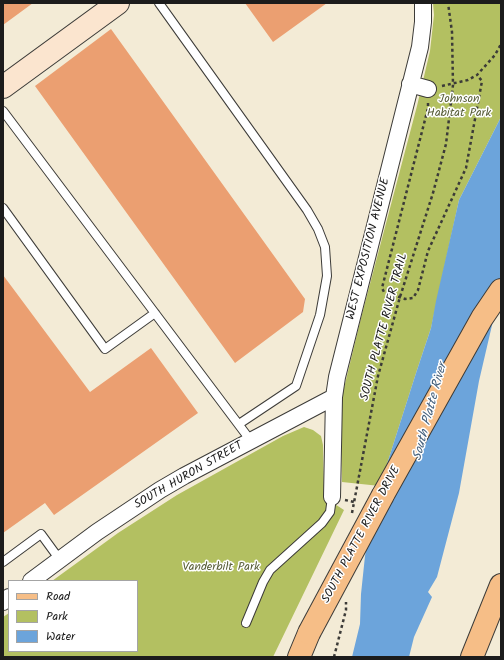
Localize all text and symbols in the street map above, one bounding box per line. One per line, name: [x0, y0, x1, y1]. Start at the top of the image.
park label: Johnson Habitat Park: [427, 93, 491, 121]
street label: WEST EXPOSITION AVENUE: [344, 176, 394, 322]
street label: SOUTH PLATTE RIVER TRAIL: [358, 252, 412, 402]
water label: South Platte River: [411, 362, 451, 462]
street label: SOUTH HURON STREET: [132, 439, 246, 513]
street label: SOUTH PLATTE RIVER DRIVE: [320, 464, 404, 606]
park label: Vanderbilt Park: [182, 561, 260, 575]
legend: [8, 580, 138, 652]
text: Road: [46, 587, 70, 606]
text: Park: [46, 607, 68, 626]
text: Water: [46, 627, 75, 646]

